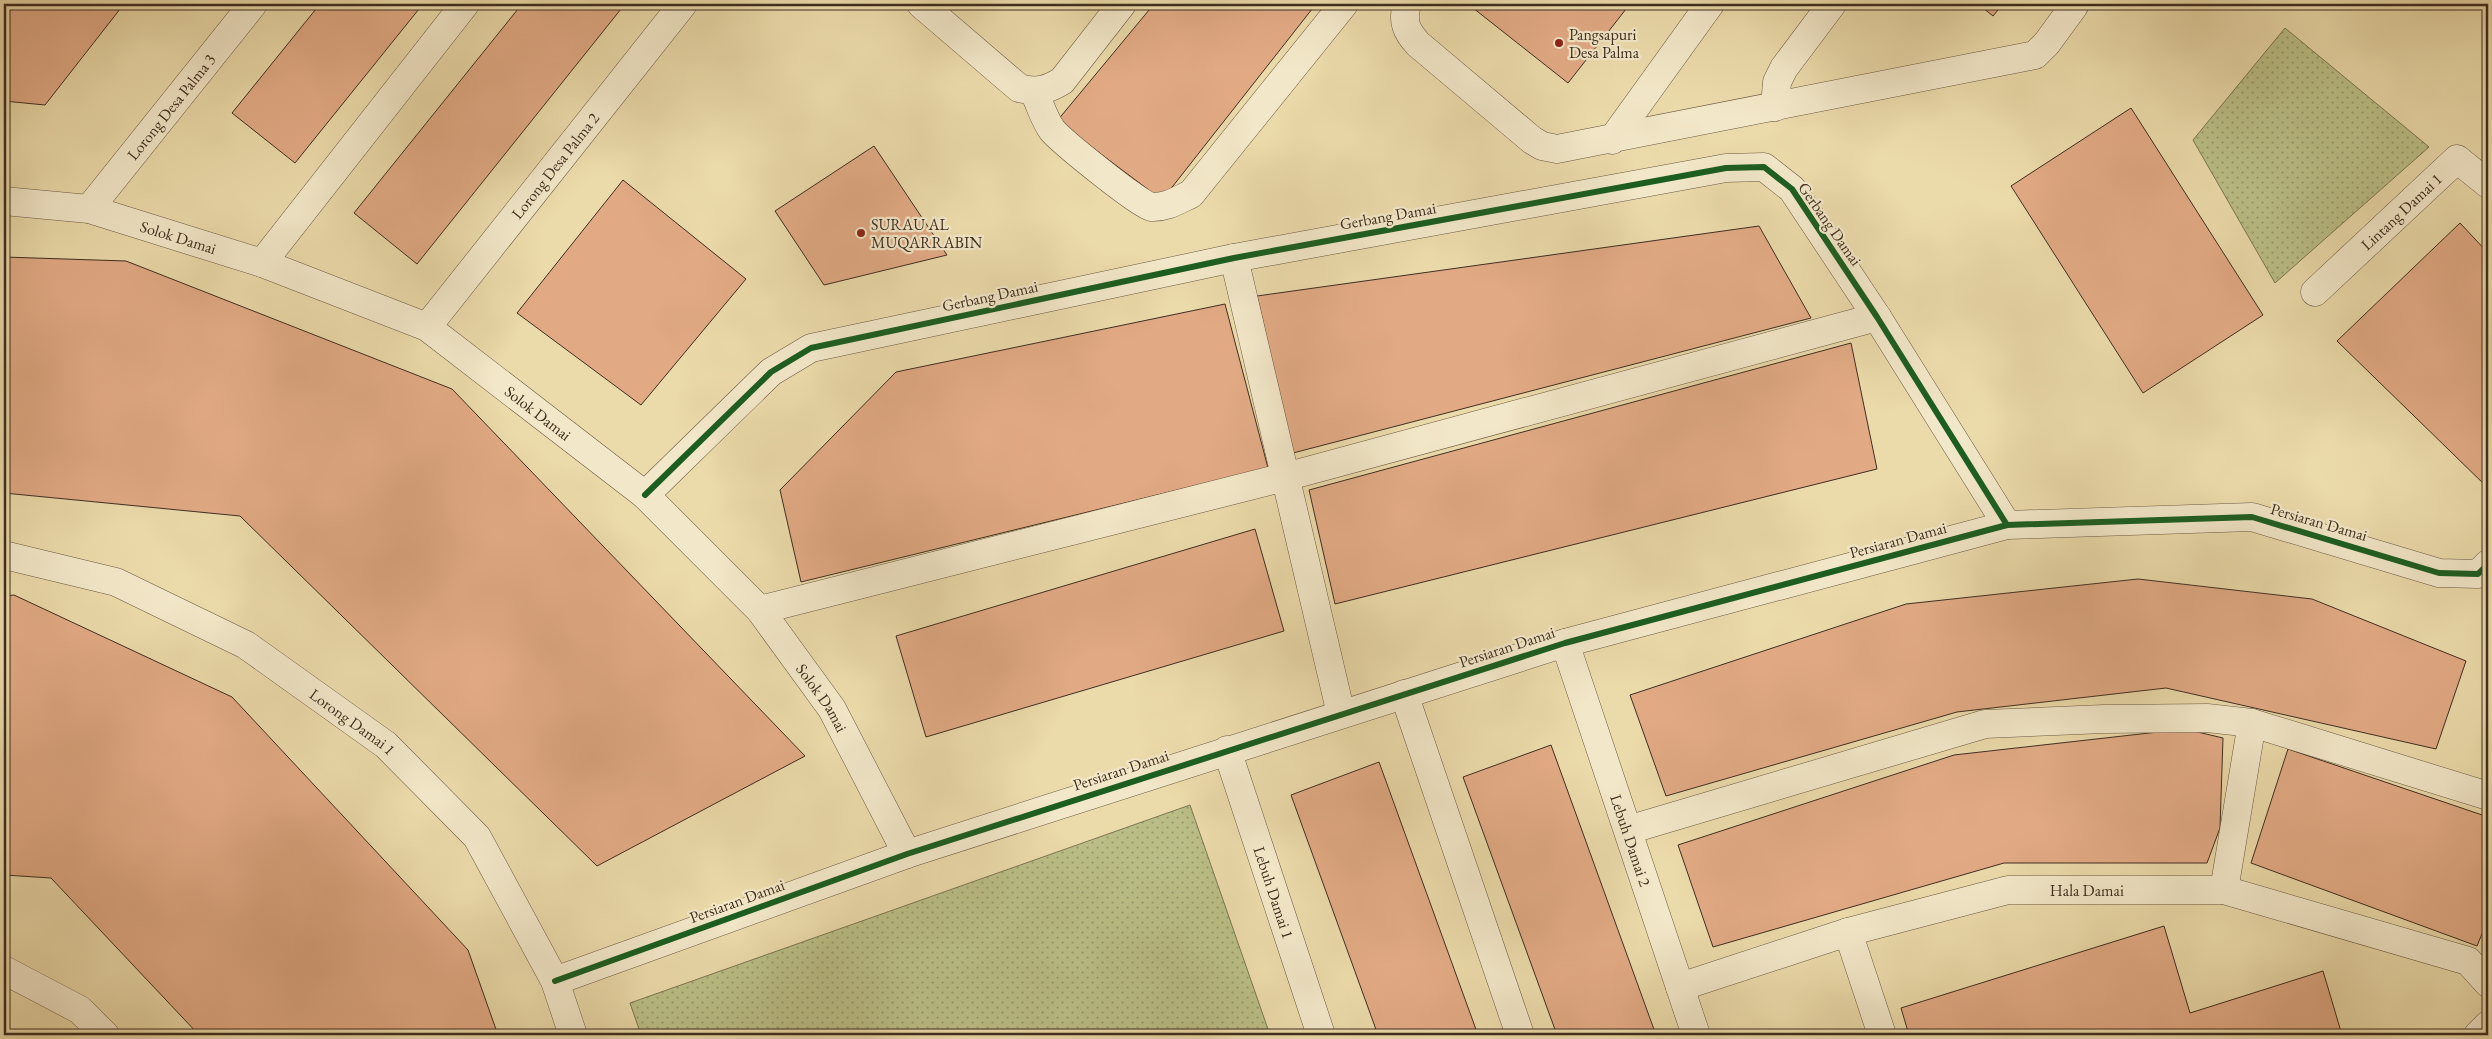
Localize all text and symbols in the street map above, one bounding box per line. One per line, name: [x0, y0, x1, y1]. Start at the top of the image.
place label: Pangsapuri Desa Palma: [1569, 24, 1640, 63]
marker: Pangsapuri Desa Palma: [1553, 37, 1565, 49]
street label: Lorong Desa Palma 3: [122, 49, 220, 164]
street label: Lorong Desa Palma 2: [506, 108, 604, 223]
street label: Lintang Damai 1: [2356, 168, 2446, 255]
street label: Gerbang Damai: [1793, 178, 1867, 270]
street label: Gerbang Damai: [1338, 197, 1438, 235]
place label: SURAU AL MUQARRABIN: [871, 214, 982, 253]
street label: Solok Damai: [138, 215, 219, 259]
marker: SURAU AL MUQARRABIN: [855, 227, 867, 239]
street label: Gerbang Damai: [940, 276, 1040, 316]
street label: Solok Damai: [501, 380, 576, 445]
street label: Persiaran Damai: [2268, 498, 2370, 546]
street label: Persiaran Damai: [1847, 517, 1949, 563]
street label: Persiaran Damai: [1456, 622, 1558, 672]
street label: Solok Damai: [792, 659, 853, 736]
street label: Lorong Damai 1: [306, 683, 400, 759]
street label: Persiaran Damai: [1070, 745, 1172, 795]
street label: Lebuh Damai 2: [1606, 791, 1656, 889]
street label: Lebuh Damai 1: [1249, 844, 1299, 941]
street label: Persiaran Damai: [687, 874, 787, 928]
street label: Hala Damai: [2050, 880, 2124, 901]

